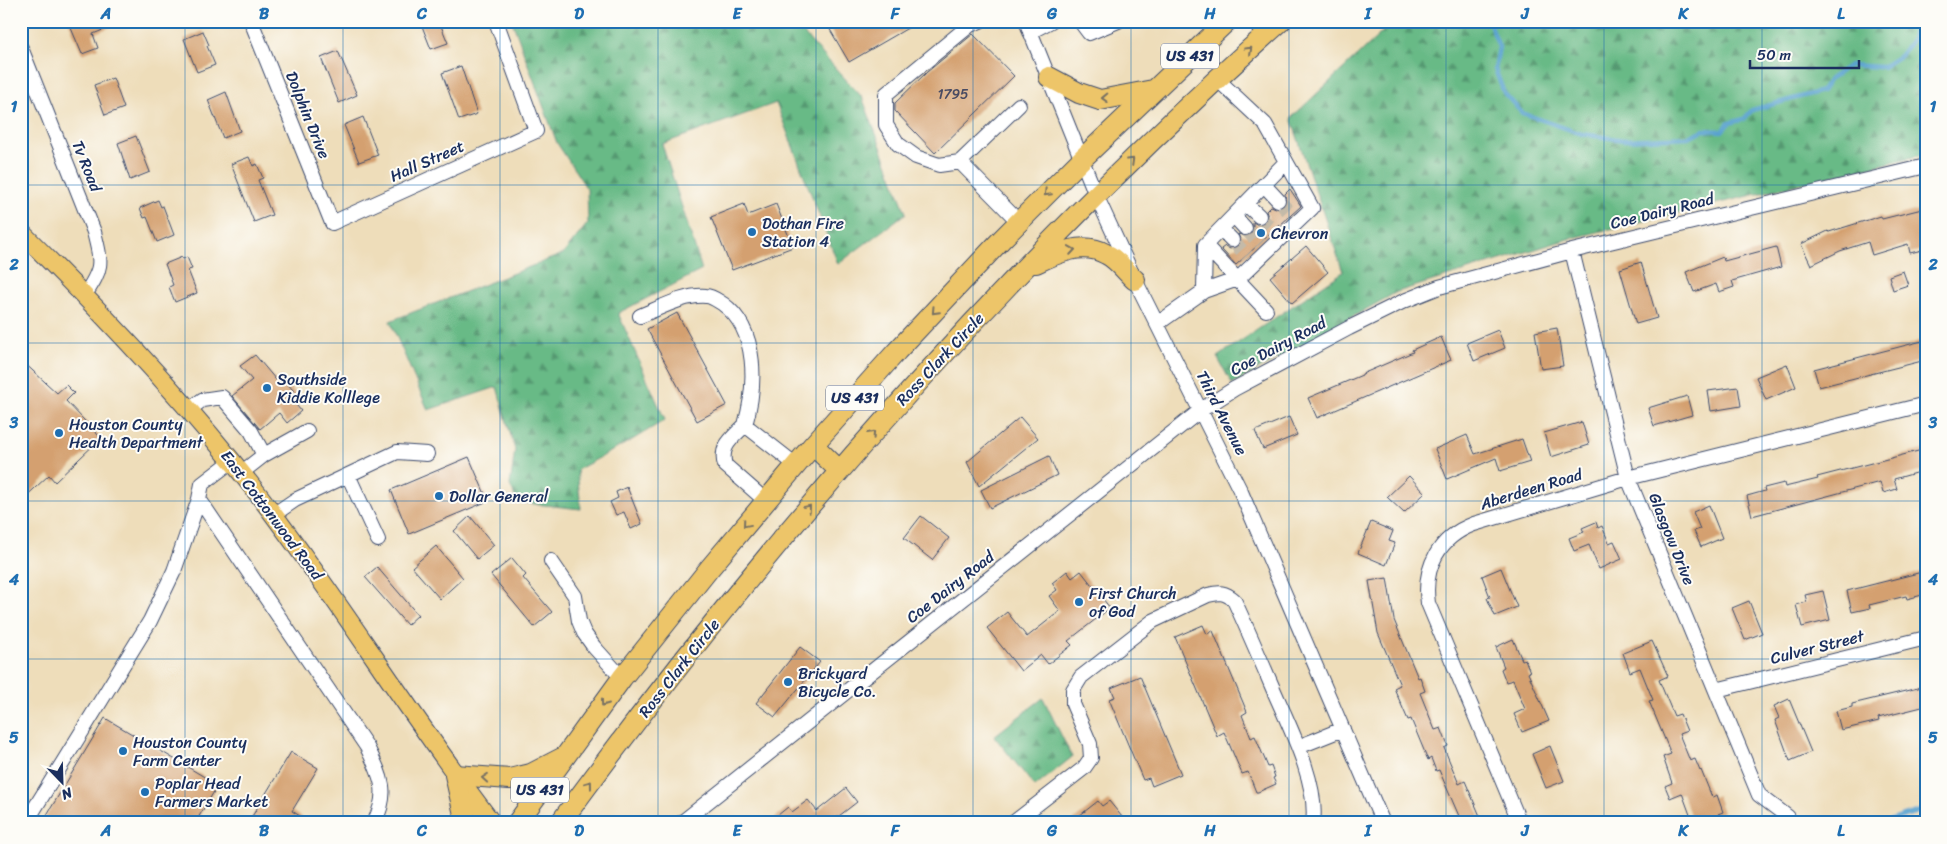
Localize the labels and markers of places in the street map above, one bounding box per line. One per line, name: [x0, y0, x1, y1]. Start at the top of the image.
place label: Dothan Fire Station 4: [762, 209, 844, 256]
place label: Chevron: [1271, 219, 1329, 248]
marker: Dothan Fire Station 4: [746, 226, 758, 238]
marker: Chevron: [1255, 227, 1267, 239]
place label: Southside Kiddie Kolllege: [277, 365, 380, 412]
marker: Southside Kiddie Kolllege: [261, 382, 273, 394]
place label: Houston County Health Department: [69, 410, 204, 457]
marker: Houston County Health Department: [53, 427, 65, 439]
place label: Dollar General: [449, 482, 549, 511]
marker: Dollar General: [433, 490, 445, 502]
place label: First Church of God: [1089, 579, 1177, 626]
marker: First Church of God: [1073, 596, 1085, 608]
place label: Brickyard Bicycle Co.: [798, 659, 876, 706]
marker: Brickyard Bicycle Co.: [782, 676, 794, 688]
place label: Houston County Farm Center: [133, 728, 247, 775]
marker: Houston County Farm Center: [117, 745, 129, 757]
place label: Poplar Head Farmers Market: [155, 769, 268, 816]
marker: Poplar Head Farmers Market: [139, 786, 151, 798]

